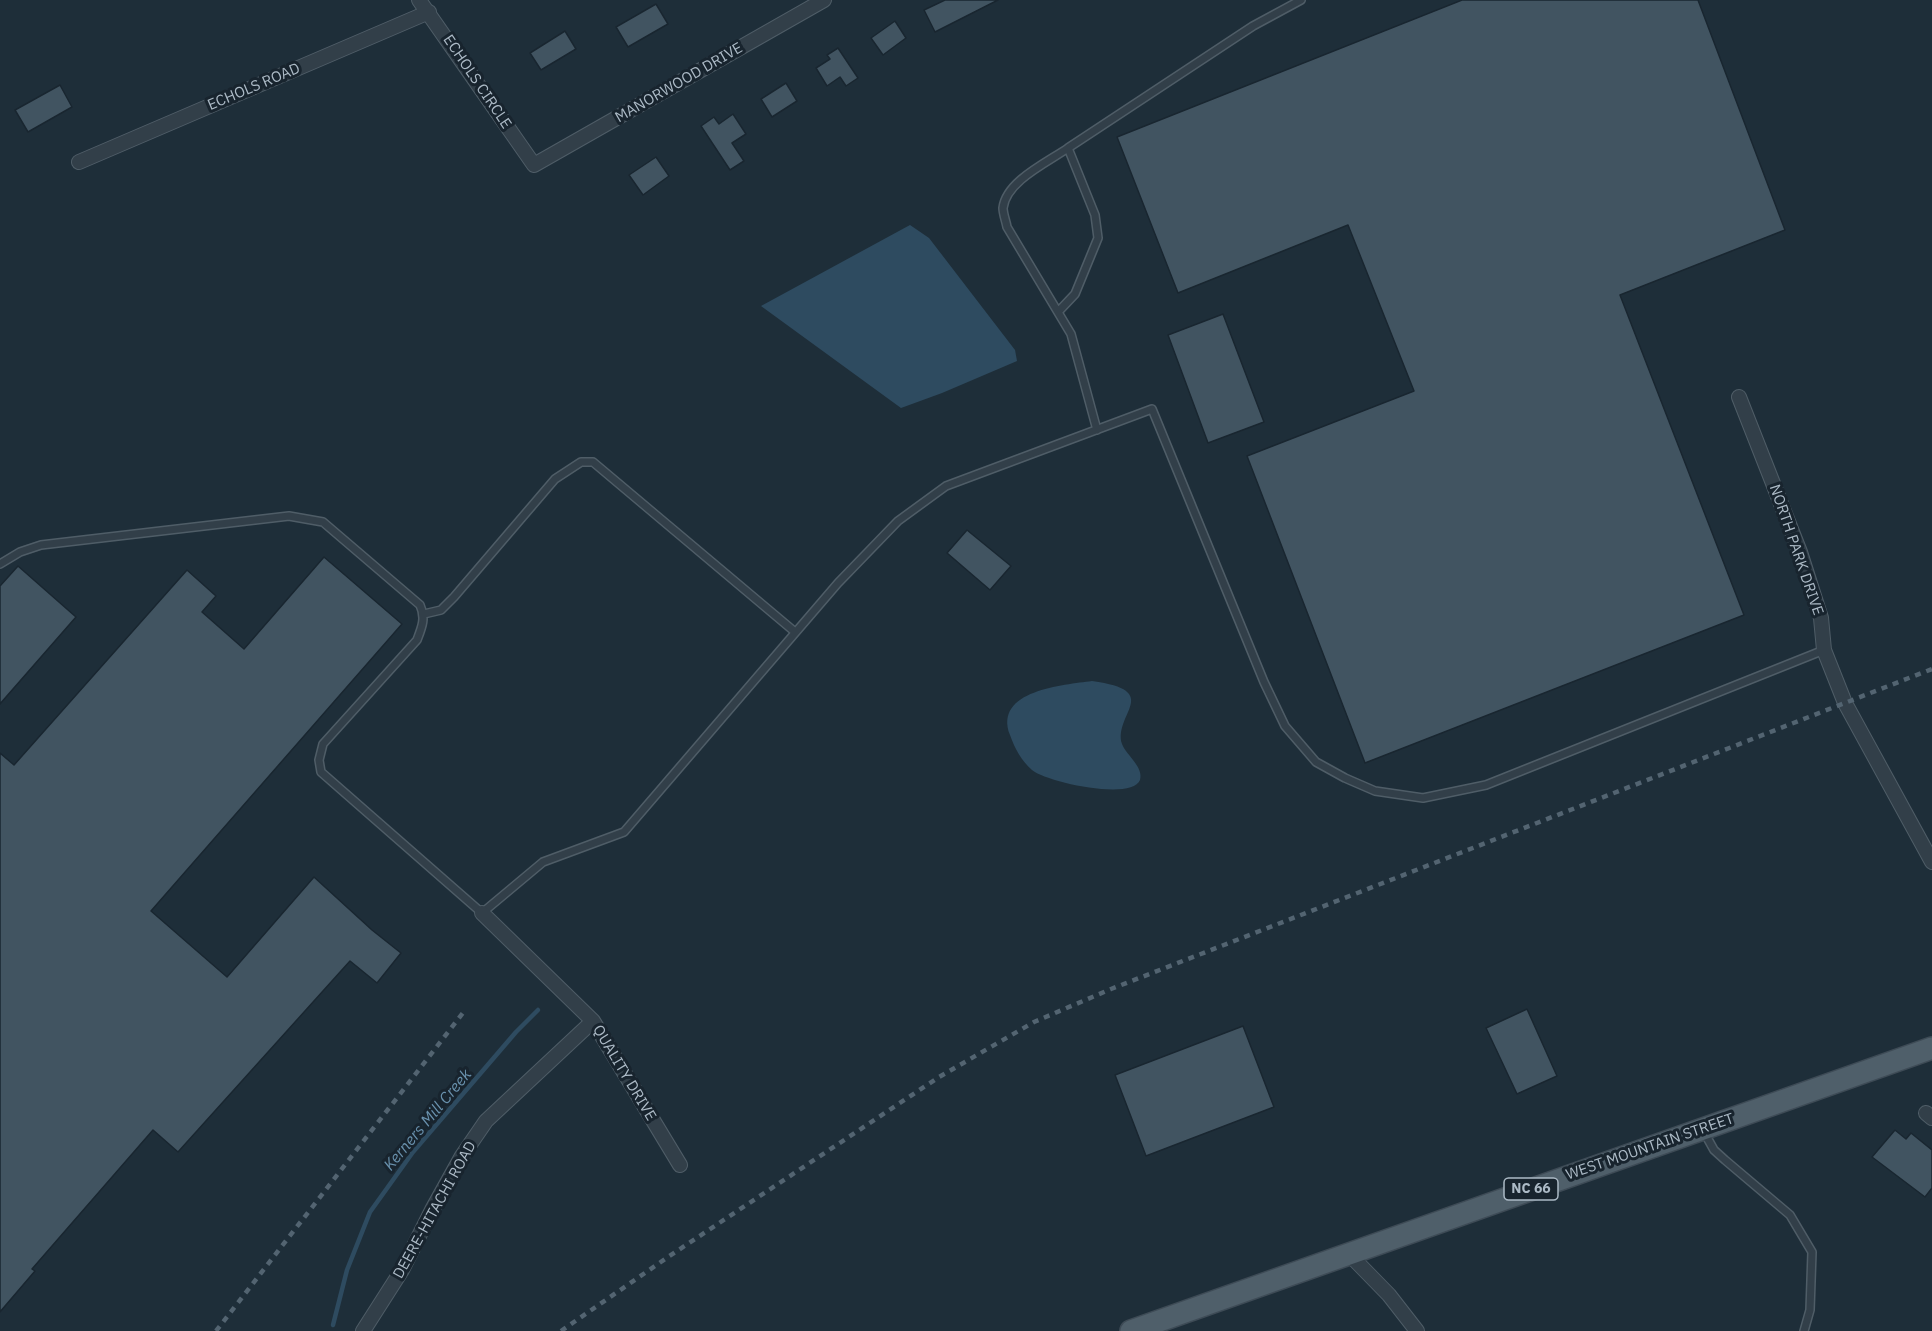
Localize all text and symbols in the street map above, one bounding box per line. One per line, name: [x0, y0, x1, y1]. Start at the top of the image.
street label: ECHOLS CIRCLE: [439, 32, 515, 132]
street label: MANORWOOD DRIVE: [612, 39, 746, 127]
street label: ECHOLS ROAD: [205, 59, 303, 115]
street label: NORTH PARK DRIVE: [1765, 482, 1827, 618]
street label: QUALITY DRIVE: [588, 1022, 660, 1124]
water label: Kerners Mill Creek: [380, 1065, 476, 1175]
street label: WEST MOUNTAIN STREET: [1564, 1110, 1736, 1184]
street label: DEERE-HITACHI ROAD: [390, 1138, 480, 1282]
road number: NC 66: [1504, 1178, 1558, 1200]

